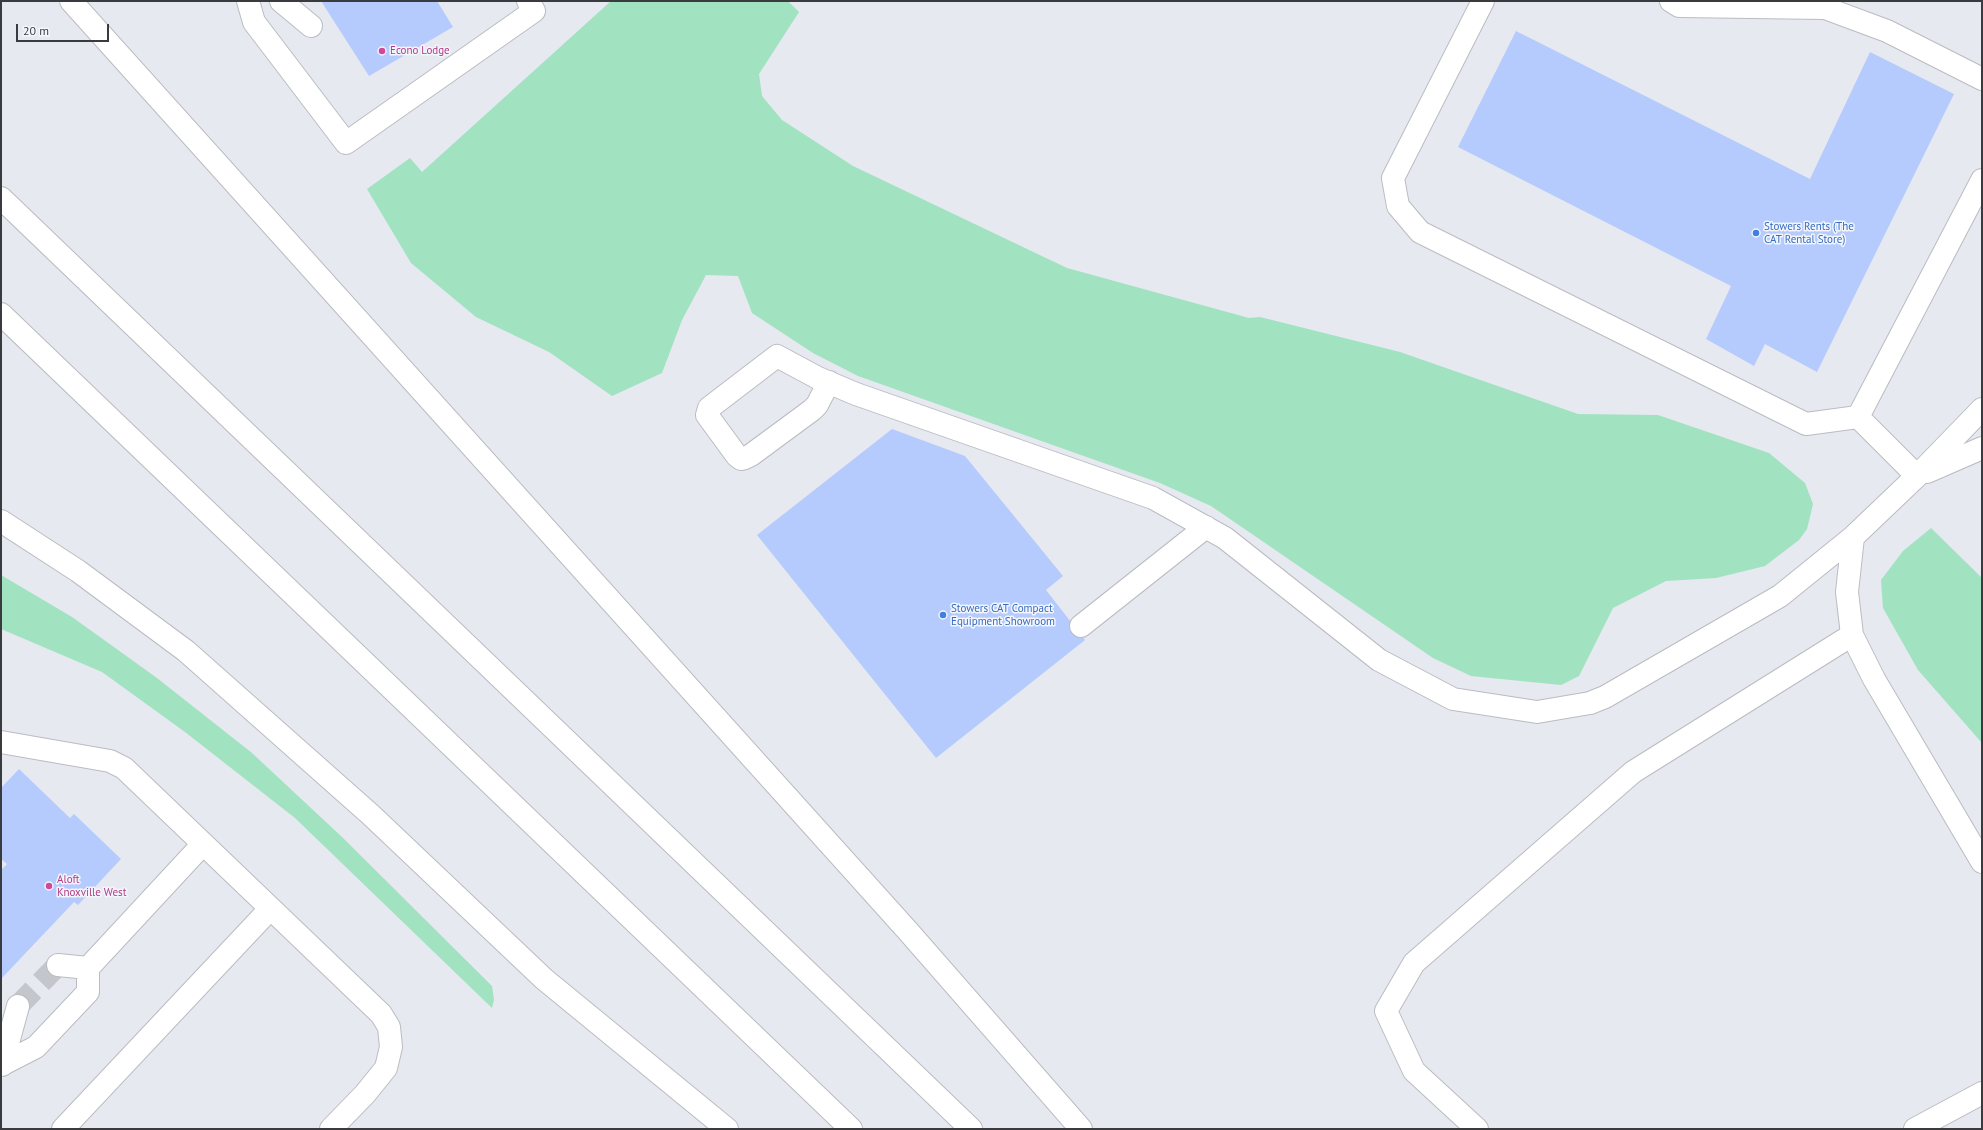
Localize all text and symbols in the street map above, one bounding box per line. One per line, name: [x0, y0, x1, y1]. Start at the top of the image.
scale bar: [18, 16, 111, 42]
text: 20 m: [23, 23, 49, 38]
place label: Econo Lodge: [390, 44, 450, 58]
marker: Econo Lodge: [377, 46, 387, 56]
place label: Stowers Rents (The CAT Rental Store): [1764, 220, 1854, 246]
marker: Stowers Rents (The CAT Rental Store): [1751, 228, 1761, 238]
place label: Stowers CAT Compact Equipment Showroom: [951, 602, 1055, 628]
marker: Stowers CAT Compact Equipment Showroom: [938, 610, 948, 620]
place label: Aloft Knoxville West: [57, 873, 126, 899]
marker: Aloft Knoxville West: [44, 881, 54, 891]

